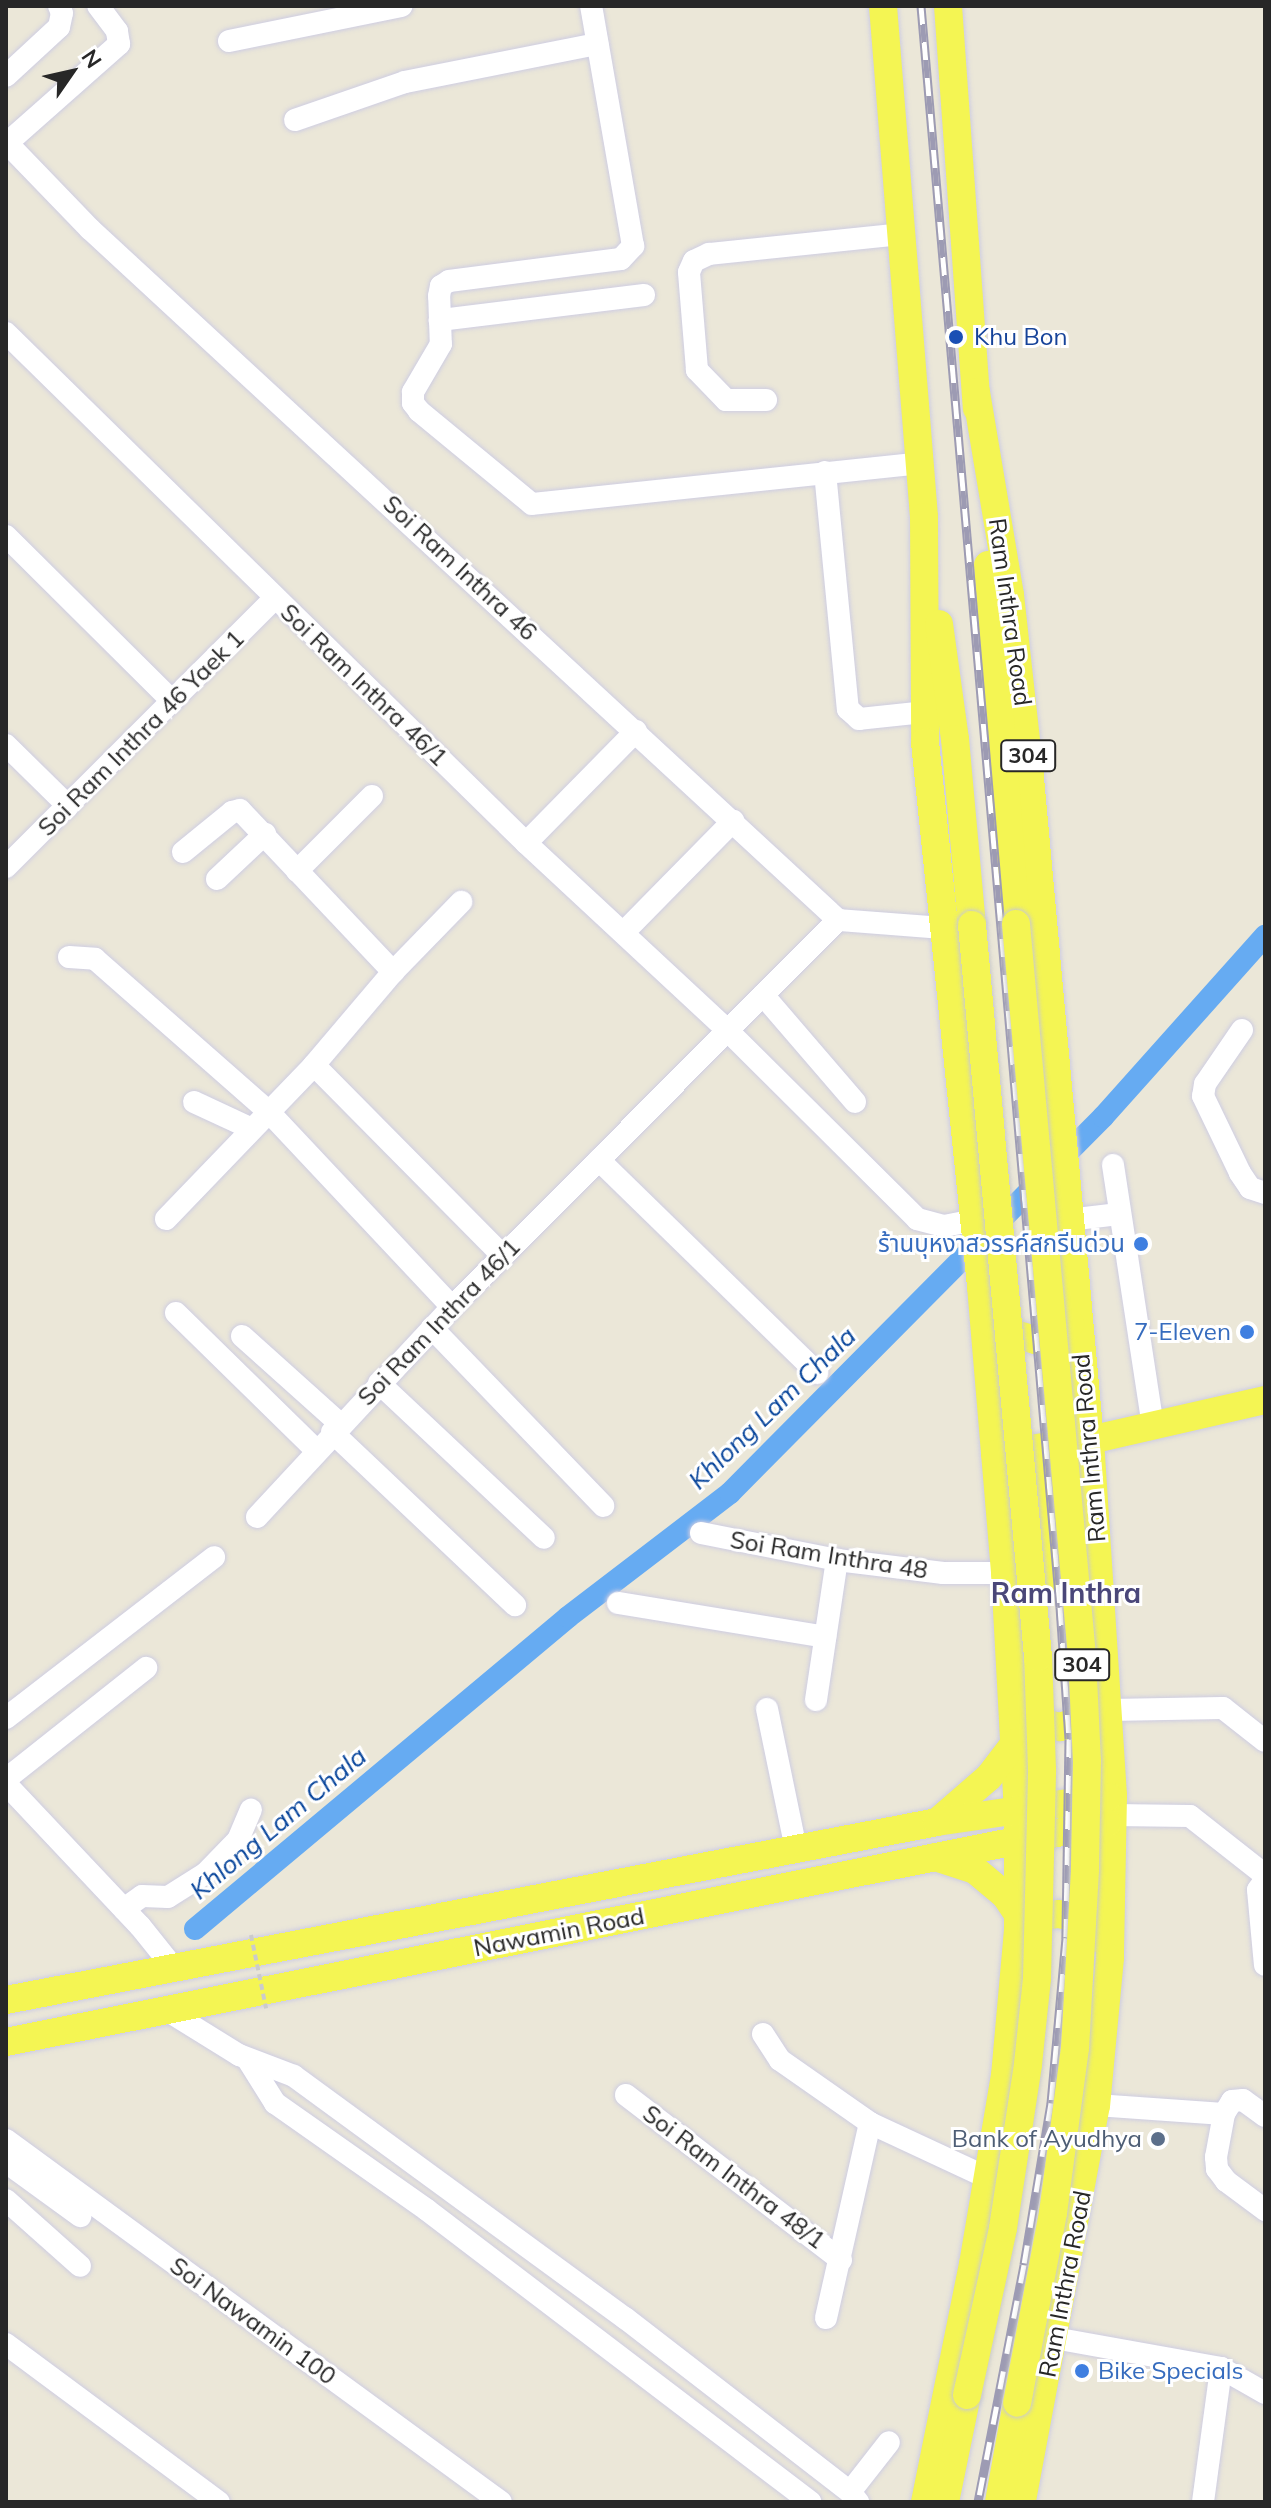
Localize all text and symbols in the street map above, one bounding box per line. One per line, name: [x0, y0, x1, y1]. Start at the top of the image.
north arrow: [32, 32, 112, 112]
text: N: [76, 44, 108, 73]
place label: Khu Bon: [974, 323, 1067, 351]
marker: Khu Bon: [945, 326, 967, 348]
street label: Soi Ram Inthra 46: [377, 489, 543, 647]
street label: Ram Inthra Road: [983, 516, 1037, 708]
street label: Soi Ram Inthra 46/1: [275, 598, 453, 772]
street label: Soi Ram Inthra 46 Yaek 1: [32, 624, 250, 842]
road number: 304: [1000, 738, 1056, 774]
place label: ร้านบุหงาสวรรค์สกรีนด่วน: [878, 1230, 1125, 1258]
street label: Soi Ram Inthra 46/1: [352, 1233, 526, 1411]
marker: ร้านบุหงาสวรรค์สกรีนด่วน: [1132, 1235, 1150, 1253]
place label: 7-Eleven: [1134, 1318, 1231, 1346]
water label: Khlong Lam Chala: [682, 1320, 862, 1496]
marker: 7-Eleven: [1238, 1323, 1256, 1341]
street label: Ram Inthra Road: [1066, 1353, 1112, 1543]
street label: Soi Ram Inthra 48: [728, 1525, 930, 1585]
district label: Ram Inthra: [991, 1576, 1141, 1610]
road number: 304: [1054, 1647, 1110, 1683]
water label: Khlong Lam Chala: [184, 1740, 372, 1906]
street label: Nawamin Road: [471, 1901, 647, 1963]
street label: Soi Ram Inthra 48/1: [637, 2099, 831, 2255]
place label: Bank of Ayudhya: [952, 2125, 1142, 2153]
marker: Bank of Ayudhya: [1149, 2130, 1167, 2148]
street label: Ram Inthra Road: [1033, 2188, 1097, 2380]
street label: Soi Nawamin 100: [164, 2251, 342, 2391]
place label: Bike Specials: [1098, 2357, 1243, 2385]
marker: Bike Specials: [1073, 2362, 1091, 2380]

